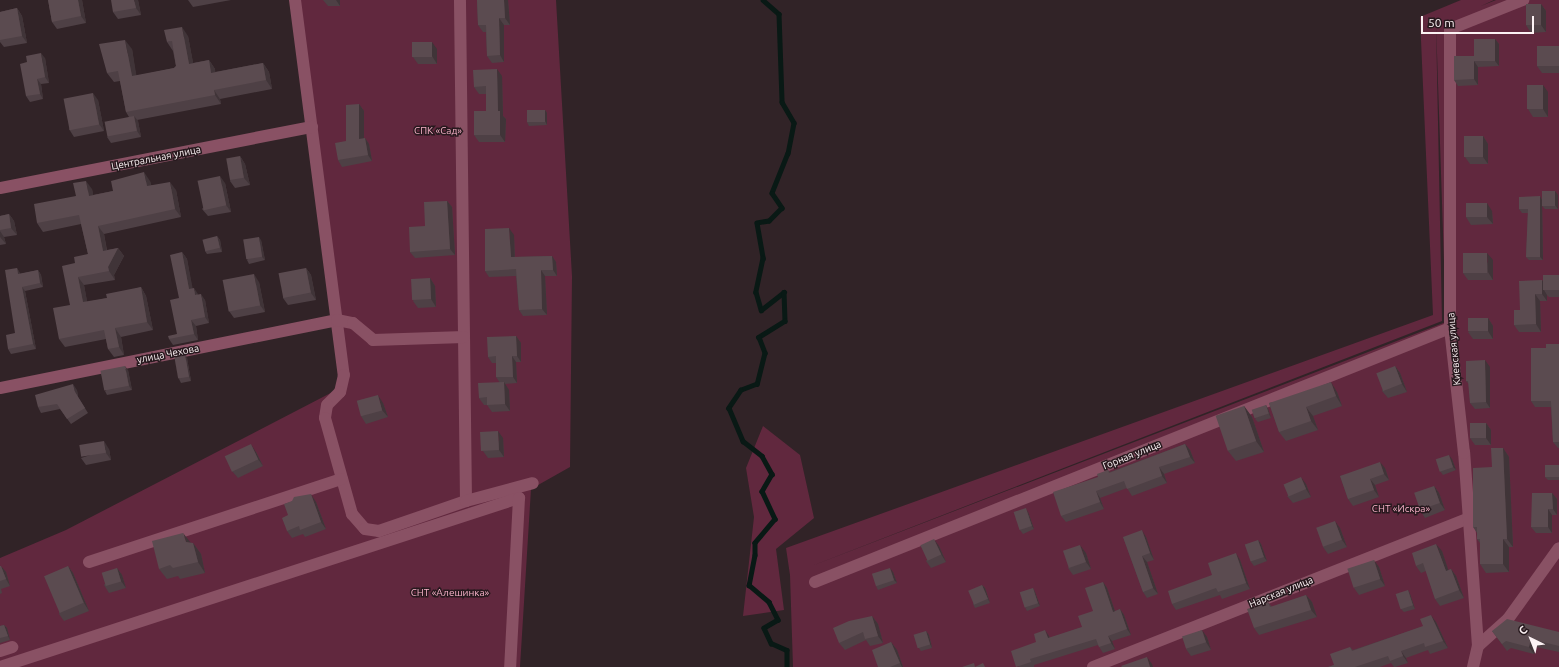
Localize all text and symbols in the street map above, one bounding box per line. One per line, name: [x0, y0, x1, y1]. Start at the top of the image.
scale bar: [1423, 8, 1536, 34]
text: 50 m: [1428, 16, 1455, 29]
park label: СПК «Сад»: [414, 125, 462, 137]
street label: Центральная улица: [110, 143, 202, 173]
street label: Киевская улица: [1445, 312, 1463, 386]
street label: улица Чехова: [136, 342, 200, 366]
street label: Горная улица: [1101, 438, 1163, 472]
park label: СНТ «Искра»: [1372, 503, 1430, 515]
street label: Нарская улица: [1247, 574, 1315, 610]
park label: СНТ «Алешинка»: [411, 587, 489, 599]
north arrow: [1511, 619, 1551, 659]
text: С: [1516, 623, 1529, 637]

